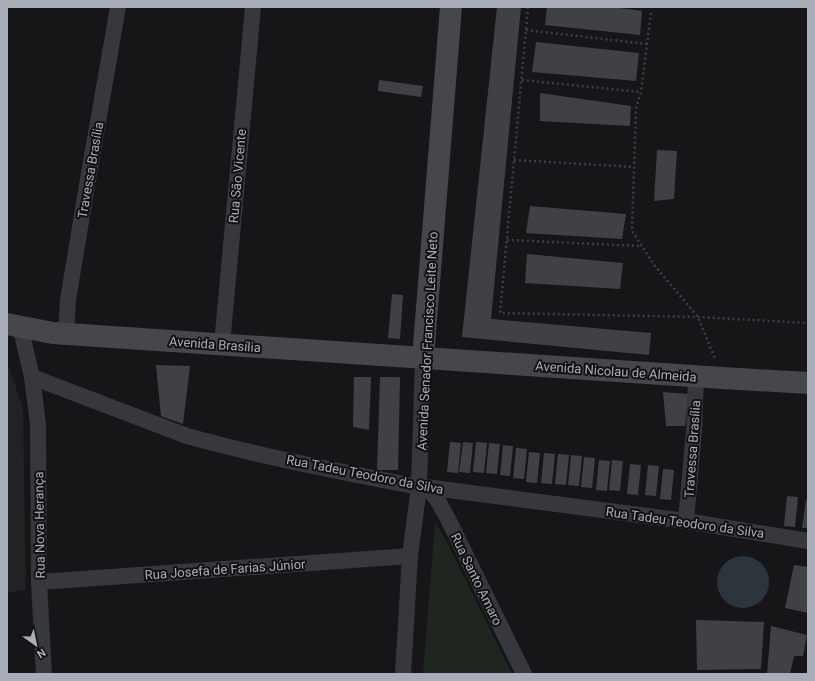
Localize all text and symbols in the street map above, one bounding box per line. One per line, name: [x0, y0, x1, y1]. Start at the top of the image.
street label: Travessa Brasília: [75, 121, 106, 220]
street label: Rua São Vicente: [226, 128, 249, 224]
street label: Avenida Senador Francisco Leite Neto: [414, 231, 441, 451]
street label: Avenida Brasília: [169, 334, 261, 355]
street label: Avenida Nicolau de Almeida: [535, 358, 697, 385]
street label: Travessa Brasília: [682, 400, 703, 498]
street label: Rua Tadeu Teodoro da Silva: [285, 452, 445, 497]
street label: Rua Nova Herança: [31, 471, 48, 579]
street label: Rua Tadeu Teodoro da Silva: [605, 504, 765, 541]
street label: Rua Santo Amaro: [448, 531, 505, 628]
street label: Rua Josefa de Farias Júnior: [144, 556, 306, 583]
north arrow: [16, 625, 56, 665]
text: N: [34, 645, 48, 661]

